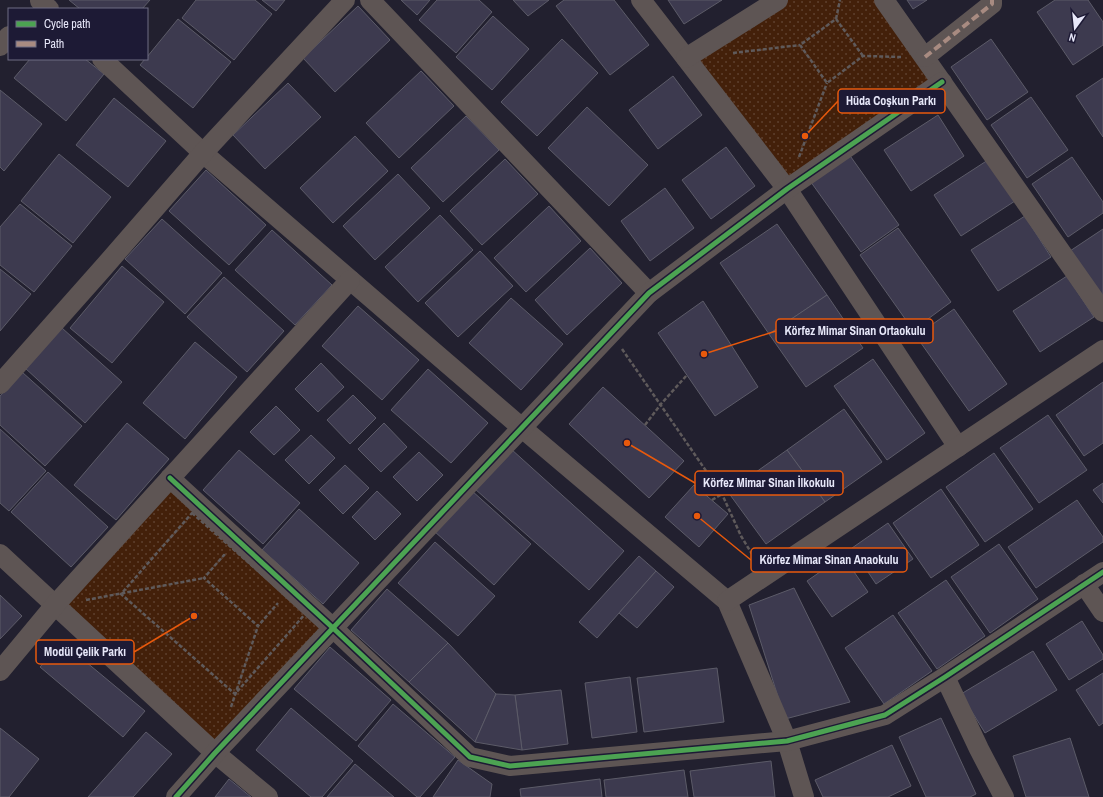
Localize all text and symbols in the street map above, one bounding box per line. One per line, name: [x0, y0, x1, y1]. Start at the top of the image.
legend: [8, 8, 148, 60]
north arrow: [1055, 8, 1095, 48]
text: Cycle path: [44, 16, 91, 32]
text: N: [1067, 30, 1077, 45]
text: Path: [44, 36, 64, 52]
callout: Hüda Coşkun Parkı: [838, 89, 945, 113]
text: Hüda Coşkun Parkı: [846, 93, 936, 109]
callout: Körfez Mimar Sinan Ortaokulu: [776, 319, 933, 343]
text: Körfez Mimar Sinan Ortaokulu: [784, 323, 926, 339]
callout: Körfez Mimar Sinan İlkokulu: [695, 471, 843, 495]
text: Körfez Mimar Sinan İlkokulu: [703, 475, 835, 491]
callout: Körfez Mimar Sinan Anaokulu: [751, 548, 907, 572]
text: Körfez Mimar Sinan Anaokulu: [759, 552, 899, 568]
callout: Modül Çelik Parkı: [36, 640, 134, 664]
text: Modül Çelik Parkı: [44, 644, 126, 660]

